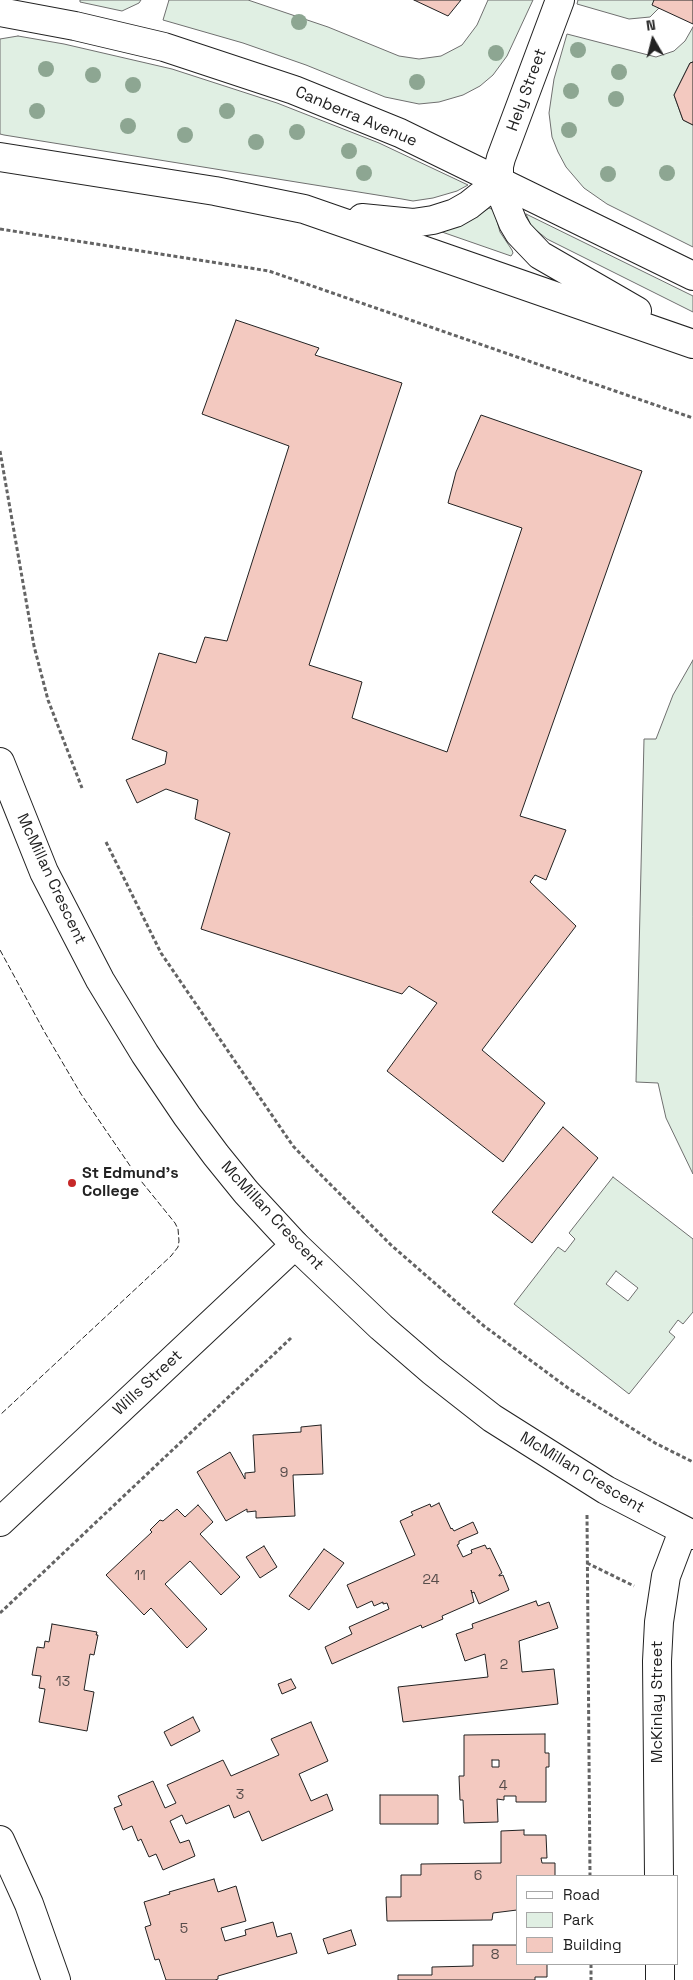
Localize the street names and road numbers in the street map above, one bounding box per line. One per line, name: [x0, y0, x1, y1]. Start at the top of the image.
street label: Hely Street: [503, 46, 551, 134]
street label: Canberra Avenue: [292, 83, 420, 151]
street label: McMillan Crescent: [12, 811, 90, 947]
street label: McMillan Crescent: [217, 1158, 327, 1274]
street label: Wills Street: [110, 1346, 186, 1420]
street label: McMillan Crescent: [516, 1428, 648, 1518]
street label: McKinlay Street: [648, 1641, 668, 1763]

